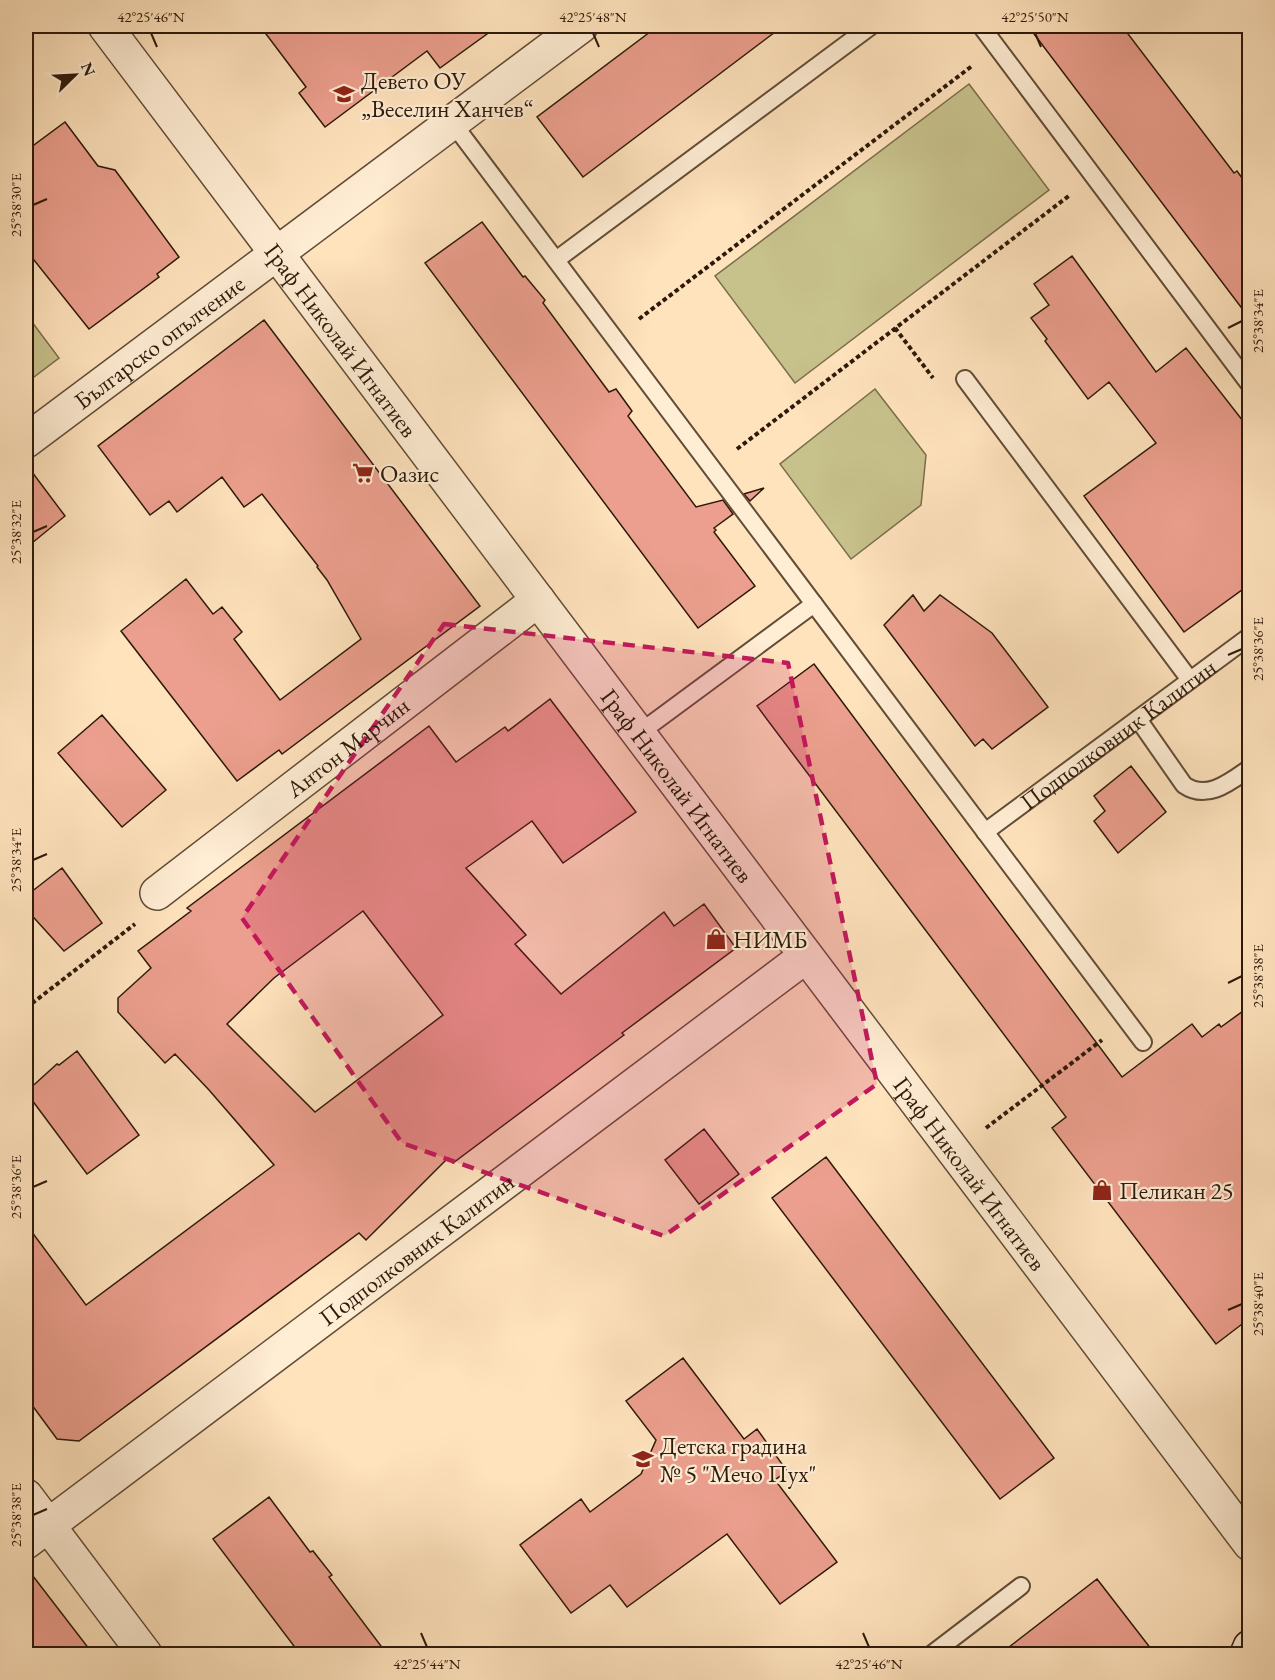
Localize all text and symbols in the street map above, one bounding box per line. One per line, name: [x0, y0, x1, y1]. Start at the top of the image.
text: 42°25'46"N: [117, 7, 185, 26]
text: 42°25'48"N: [559, 7, 627, 26]
text: 42°25'50"N: [1001, 7, 1069, 26]
north arrow: [45, 45, 105, 105]
text: N: [76, 59, 100, 79]
place label: Девето ОУ „Веселин Ханчев“: [361, 65, 534, 124]
school or university icon: Девето ОУ „Веселин Ханчев“: [332, 82, 356, 106]
text: 25°38'30"E: [6, 172, 25, 237]
street label: Граф Николай Игнатиев: [258, 236, 425, 443]
street label: Българско опълчение: [67, 268, 251, 416]
text: 25°38'34"E: [1248, 288, 1267, 353]
place label: Оазис: [380, 458, 439, 489]
supermarket icon: Оазис: [351, 461, 375, 485]
text: 25°38'32"E: [6, 499, 25, 564]
text: 25°38'36"E: [1248, 616, 1267, 681]
street label: Подполковник Калитин: [1013, 651, 1222, 817]
street label: Граф Николай Игнатиев: [594, 682, 761, 889]
street label: Антон Марчин: [279, 689, 415, 805]
text: 25°38'34"E: [6, 827, 25, 892]
place label: НИМБ: [733, 924, 807, 955]
shop icon: НИМБ: [704, 927, 728, 951]
text: 25°38'38"E: [1248, 943, 1267, 1008]
street label: Граф Николай Игнатиев: [887, 1070, 1054, 1277]
text: 25°38'36"E: [6, 1154, 25, 1219]
street label: Подполковник Калитин: [312, 1166, 520, 1332]
place label: Пеликан 25: [1119, 1175, 1233, 1206]
shop icon: Пеликан 25: [1090, 1178, 1114, 1202]
text: 25°38'40"E: [1248, 1271, 1267, 1336]
place label: Детска градина № 5 "Мечо Пух": [660, 1430, 816, 1489]
school or university icon: Детска градина № 5 "Мечо Пух": [631, 1447, 655, 1471]
text: 25°38'38"E: [6, 1482, 25, 1547]
text: 42°25'44"N: [393, 1654, 461, 1673]
text: 42°25'46"N: [835, 1654, 903, 1673]

